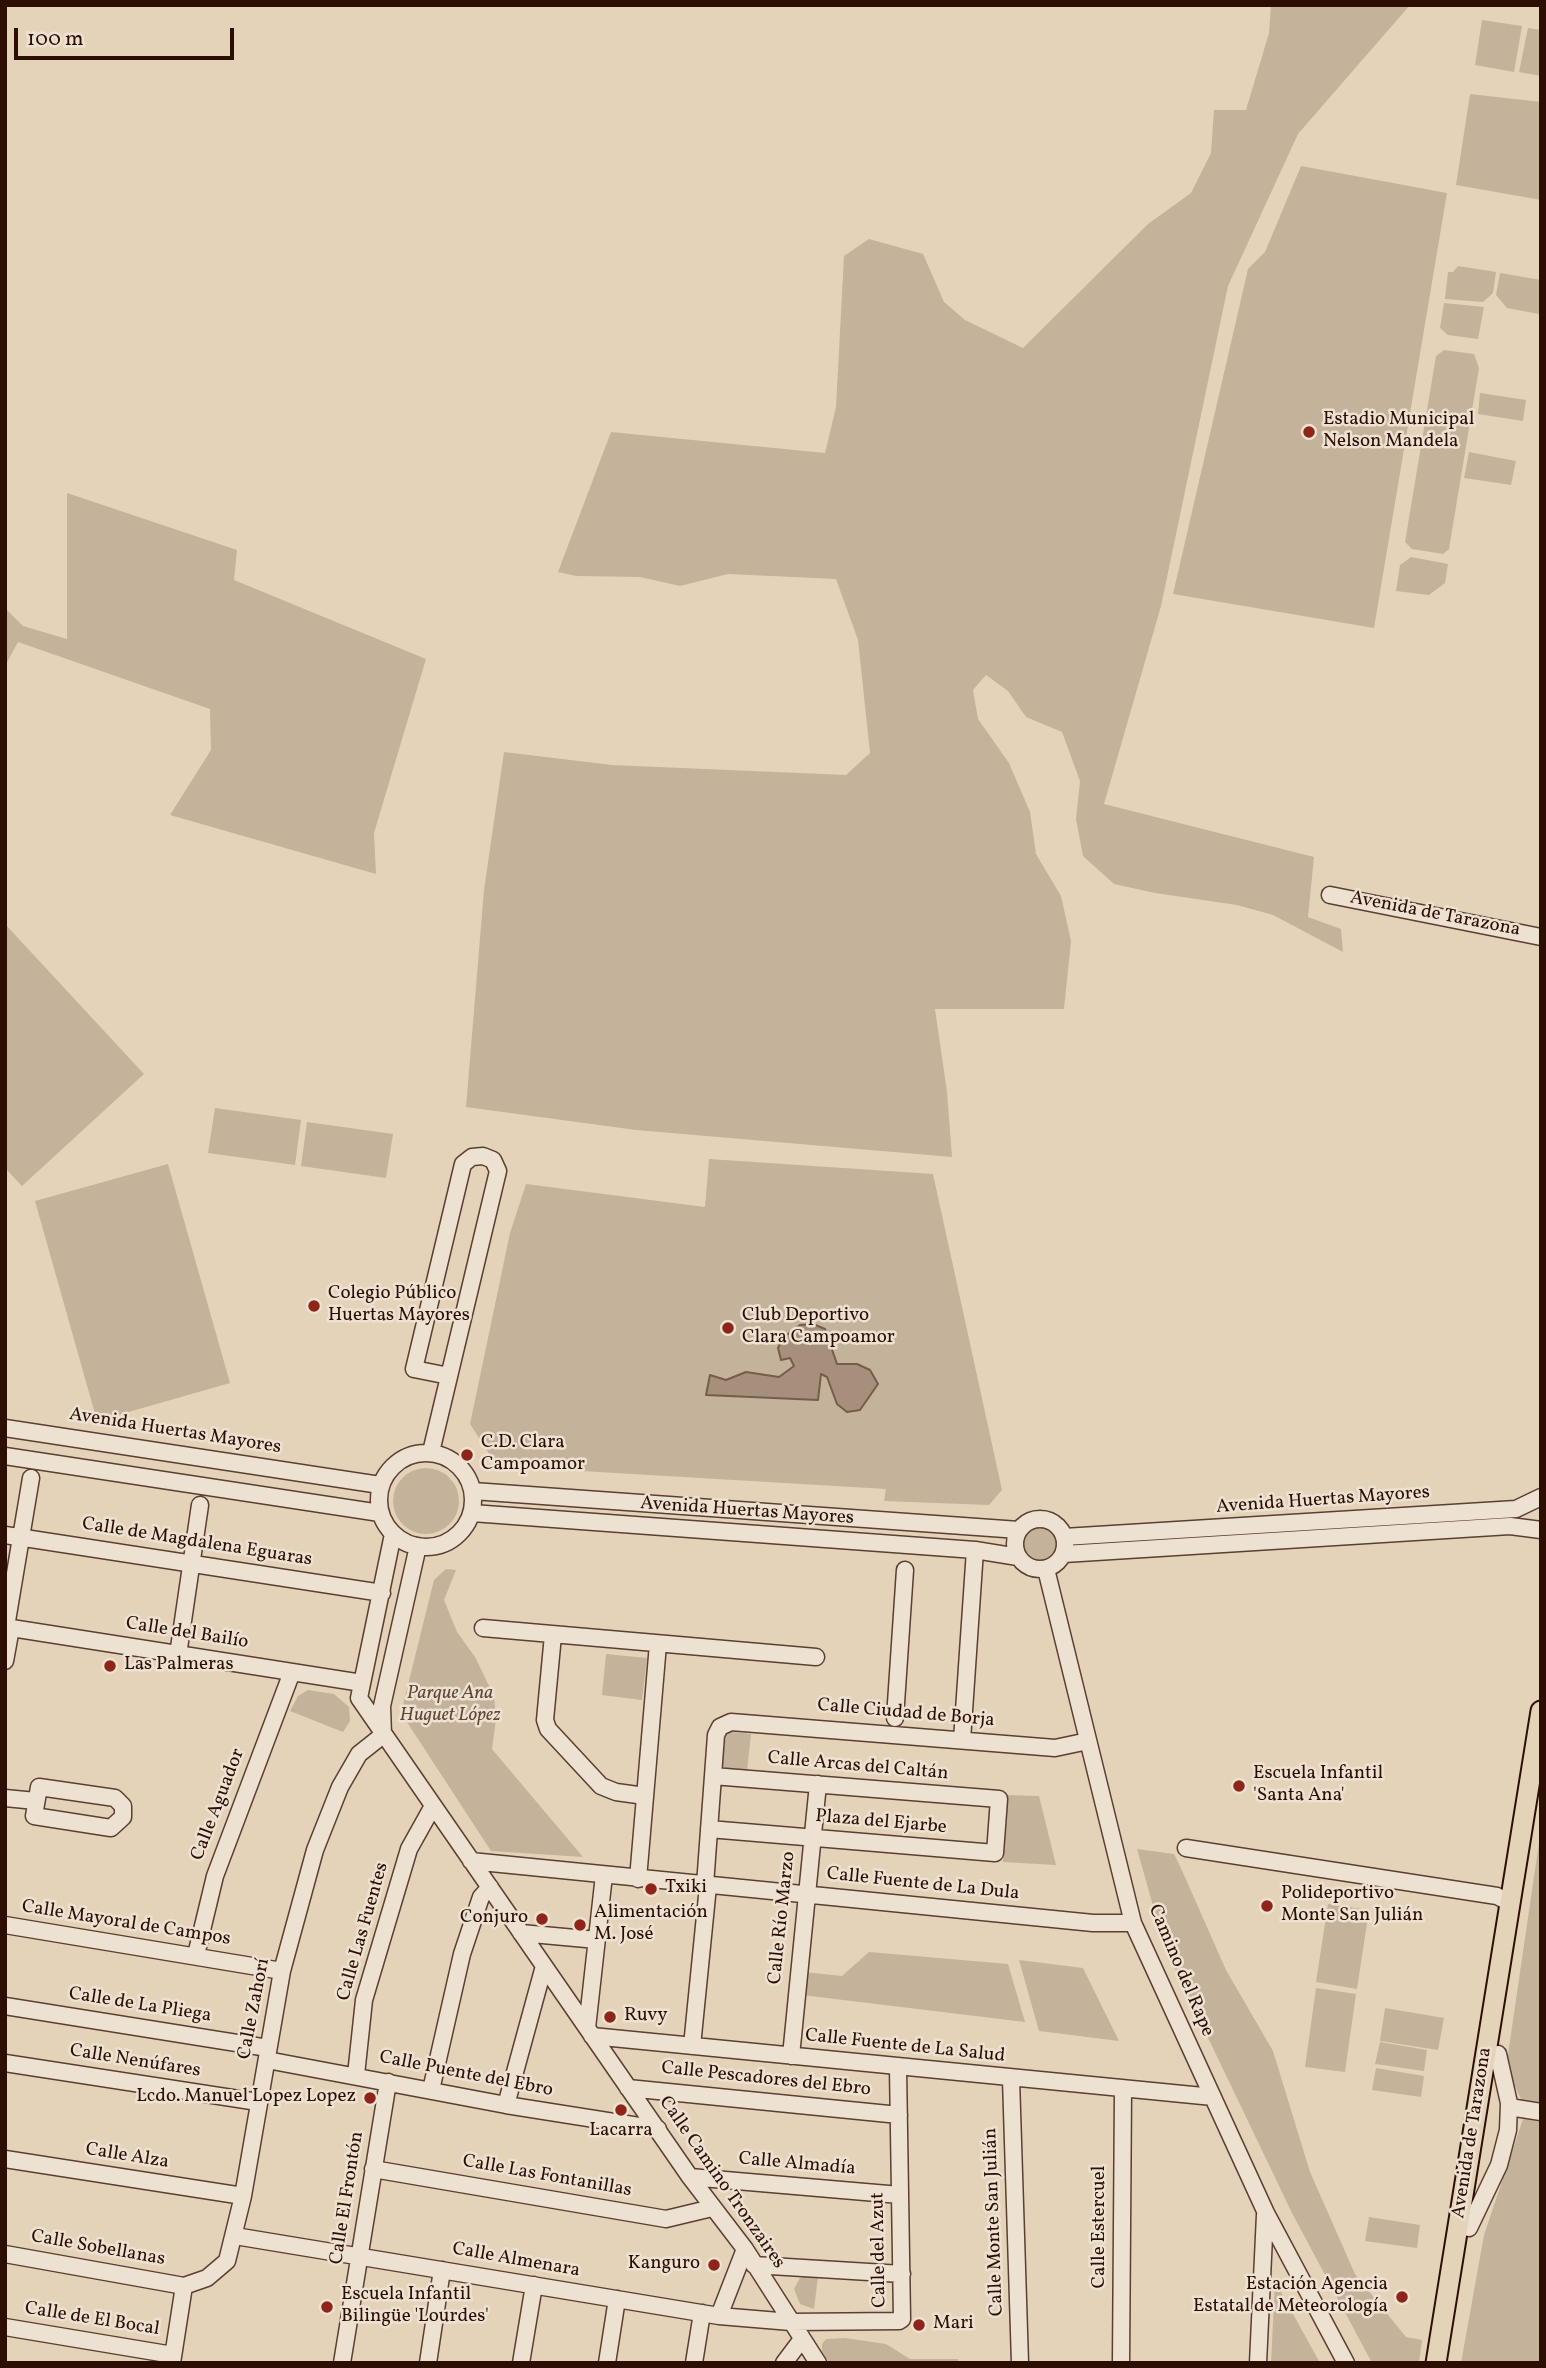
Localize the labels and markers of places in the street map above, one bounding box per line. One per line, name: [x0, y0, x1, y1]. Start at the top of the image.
place label: Estadio Municipal Nelson Mandela: [1323, 410, 1474, 454]
marker: Estadio Municipal Nelson Mandela: [1301, 424, 1317, 440]
place label: Colegio Público Huertas Mayores: [328, 1284, 470, 1328]
marker: Colegio Público Huertas Mayores: [306, 1298, 322, 1314]
place label: Club Deportivo Clara Campoamor: [742, 1306, 895, 1350]
marker: Club Deportivo Clara Campoamor: [720, 1320, 736, 1336]
place label: C.D. Clara Campoamor: [481, 1433, 585, 1477]
marker: C.D. Clara Campoamor: [459, 1447, 475, 1463]
place label: Las Palmeras: [124, 1655, 234, 1677]
marker: Las Palmeras: [102, 1658, 118, 1674]
place label: Escuela Infantil 'Santa Ana': [1253, 1764, 1383, 1808]
marker: Escuela Infantil 'Santa Ana': [1231, 1778, 1247, 1794]
place label: Txiki: [665, 1878, 707, 1900]
marker: Txiki: [643, 1881, 659, 1897]
place label: Polideportivo Monte San Julián: [1281, 1884, 1423, 1928]
marker: Polideportivo Monte San Julián: [1259, 1898, 1275, 1914]
place label: Alimentación M. José: [594, 1903, 708, 1947]
place label: Conjuro: [460, 1908, 528, 1930]
marker: Conjuro: [534, 1911, 550, 1927]
marker: Alimentación M. José: [572, 1917, 588, 1933]
place label: Ruvy: [624, 2006, 667, 2028]
marker: Ruvy: [602, 2009, 618, 2025]
place label: Lcdo. Manuel Lopez Lopez: [136, 2087, 356, 2109]
marker: Lcdo. Manuel Lopez Lopez: [362, 2090, 378, 2106]
marker: Lacarra: [613, 2102, 629, 2118]
place label: Lacarra: [589, 2121, 653, 2143]
place label: Kanguro: [628, 2254, 700, 2276]
marker: Kanguro: [706, 2257, 722, 2273]
place label: Estación Agencia Estatal de Meteorología: [1193, 2275, 1388, 2319]
place label: Escuela Infantil Bilingüe 'Lourdes': [341, 2285, 489, 2329]
marker: Estación Agencia Estatal de Meteorología: [1394, 2289, 1410, 2305]
marker: Escuela Infantil Bilingüe 'Lourdes': [319, 2299, 335, 2315]
place label: Mari: [933, 2314, 974, 2336]
marker: Mari: [911, 2317, 927, 2333]

